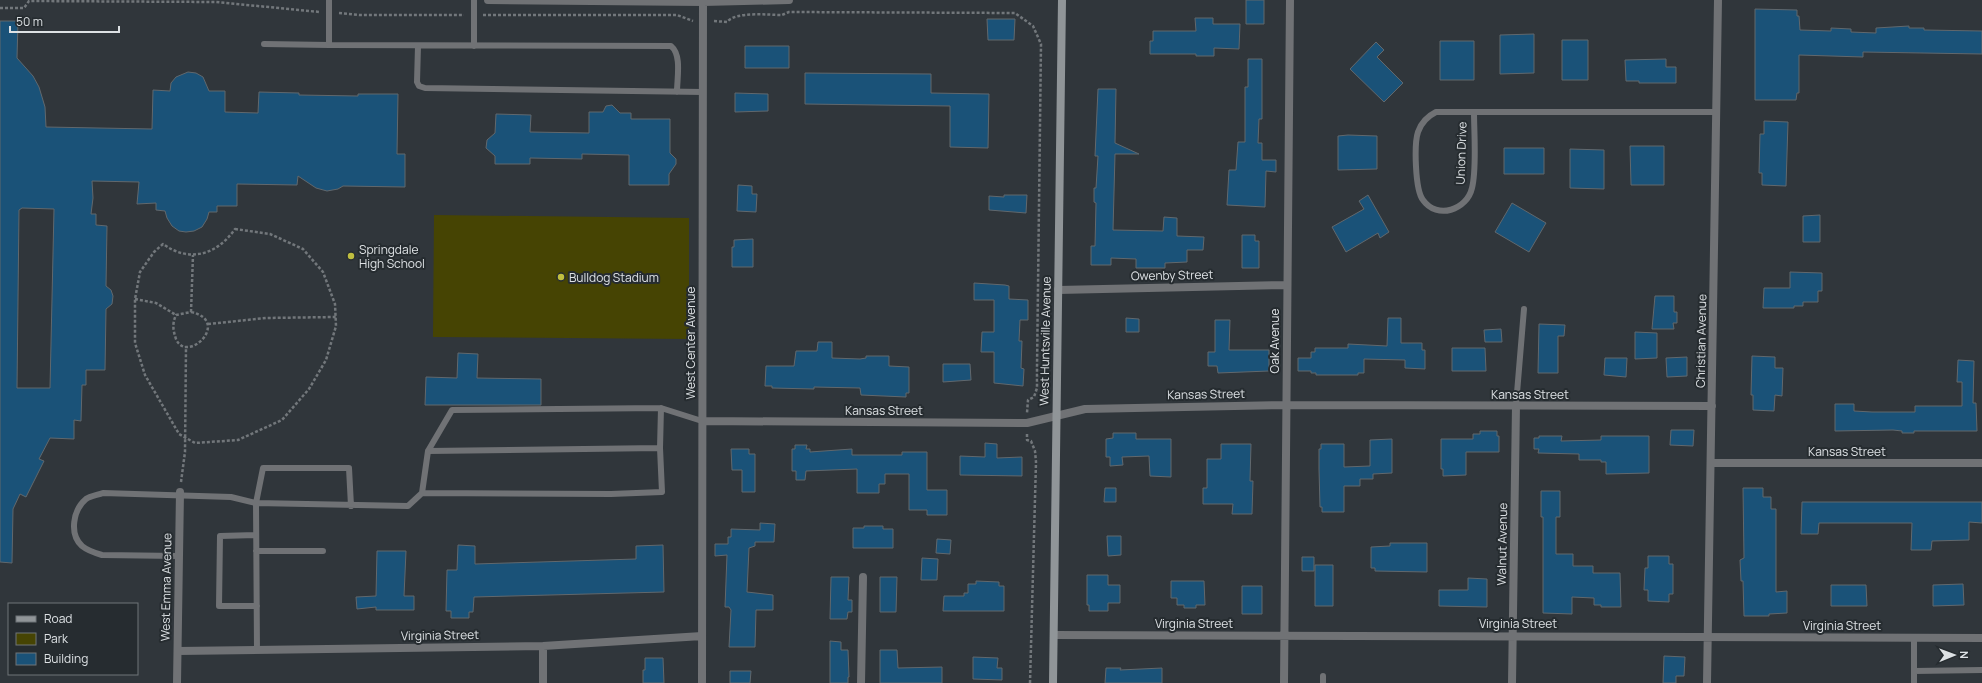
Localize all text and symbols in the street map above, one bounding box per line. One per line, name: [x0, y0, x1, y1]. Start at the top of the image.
scale bar: [10, 8, 119, 34]
text: 50 m: [16, 13, 43, 30]
street label: Union Drive: [1451, 121, 1471, 185]
place label: Springdale High School: [359, 241, 425, 272]
marker: Springdale High School: [346, 251, 356, 261]
street label: Owenby Street: [1131, 266, 1214, 284]
place label: Bulldog Stadium: [569, 269, 659, 286]
marker: Bulldog Stadium: [556, 272, 566, 282]
street label: West Huntsville Avenue: [1035, 276, 1055, 406]
street label: West Center Avenue: [682, 287, 699, 399]
street label: Christian Avenue: [1692, 294, 1710, 388]
street label: Oak Avenue: [1266, 309, 1283, 373]
street label: Kansas Street: [1167, 385, 1245, 403]
street label: Kansas Street: [1491, 386, 1569, 403]
street label: Kansas Street: [845, 402, 923, 419]
street label: Kansas Street: [1808, 443, 1886, 460]
street label: Walnut Avenue: [1493, 503, 1511, 585]
street label: West Emma Avenue: [157, 533, 175, 641]
legend: [8, 603, 138, 675]
text: Road: [44, 610, 72, 627]
street label: Virginia Street: [1155, 615, 1233, 632]
street label: Virginia Street: [1479, 615, 1557, 632]
street label: Virginia Street: [1803, 617, 1881, 634]
street label: Virginia Street: [401, 626, 479, 644]
text: Park: [44, 630, 69, 647]
north arrow: [1934, 635, 1974, 675]
text: Building: [44, 650, 88, 667]
text: N: [1957, 651, 1972, 659]

